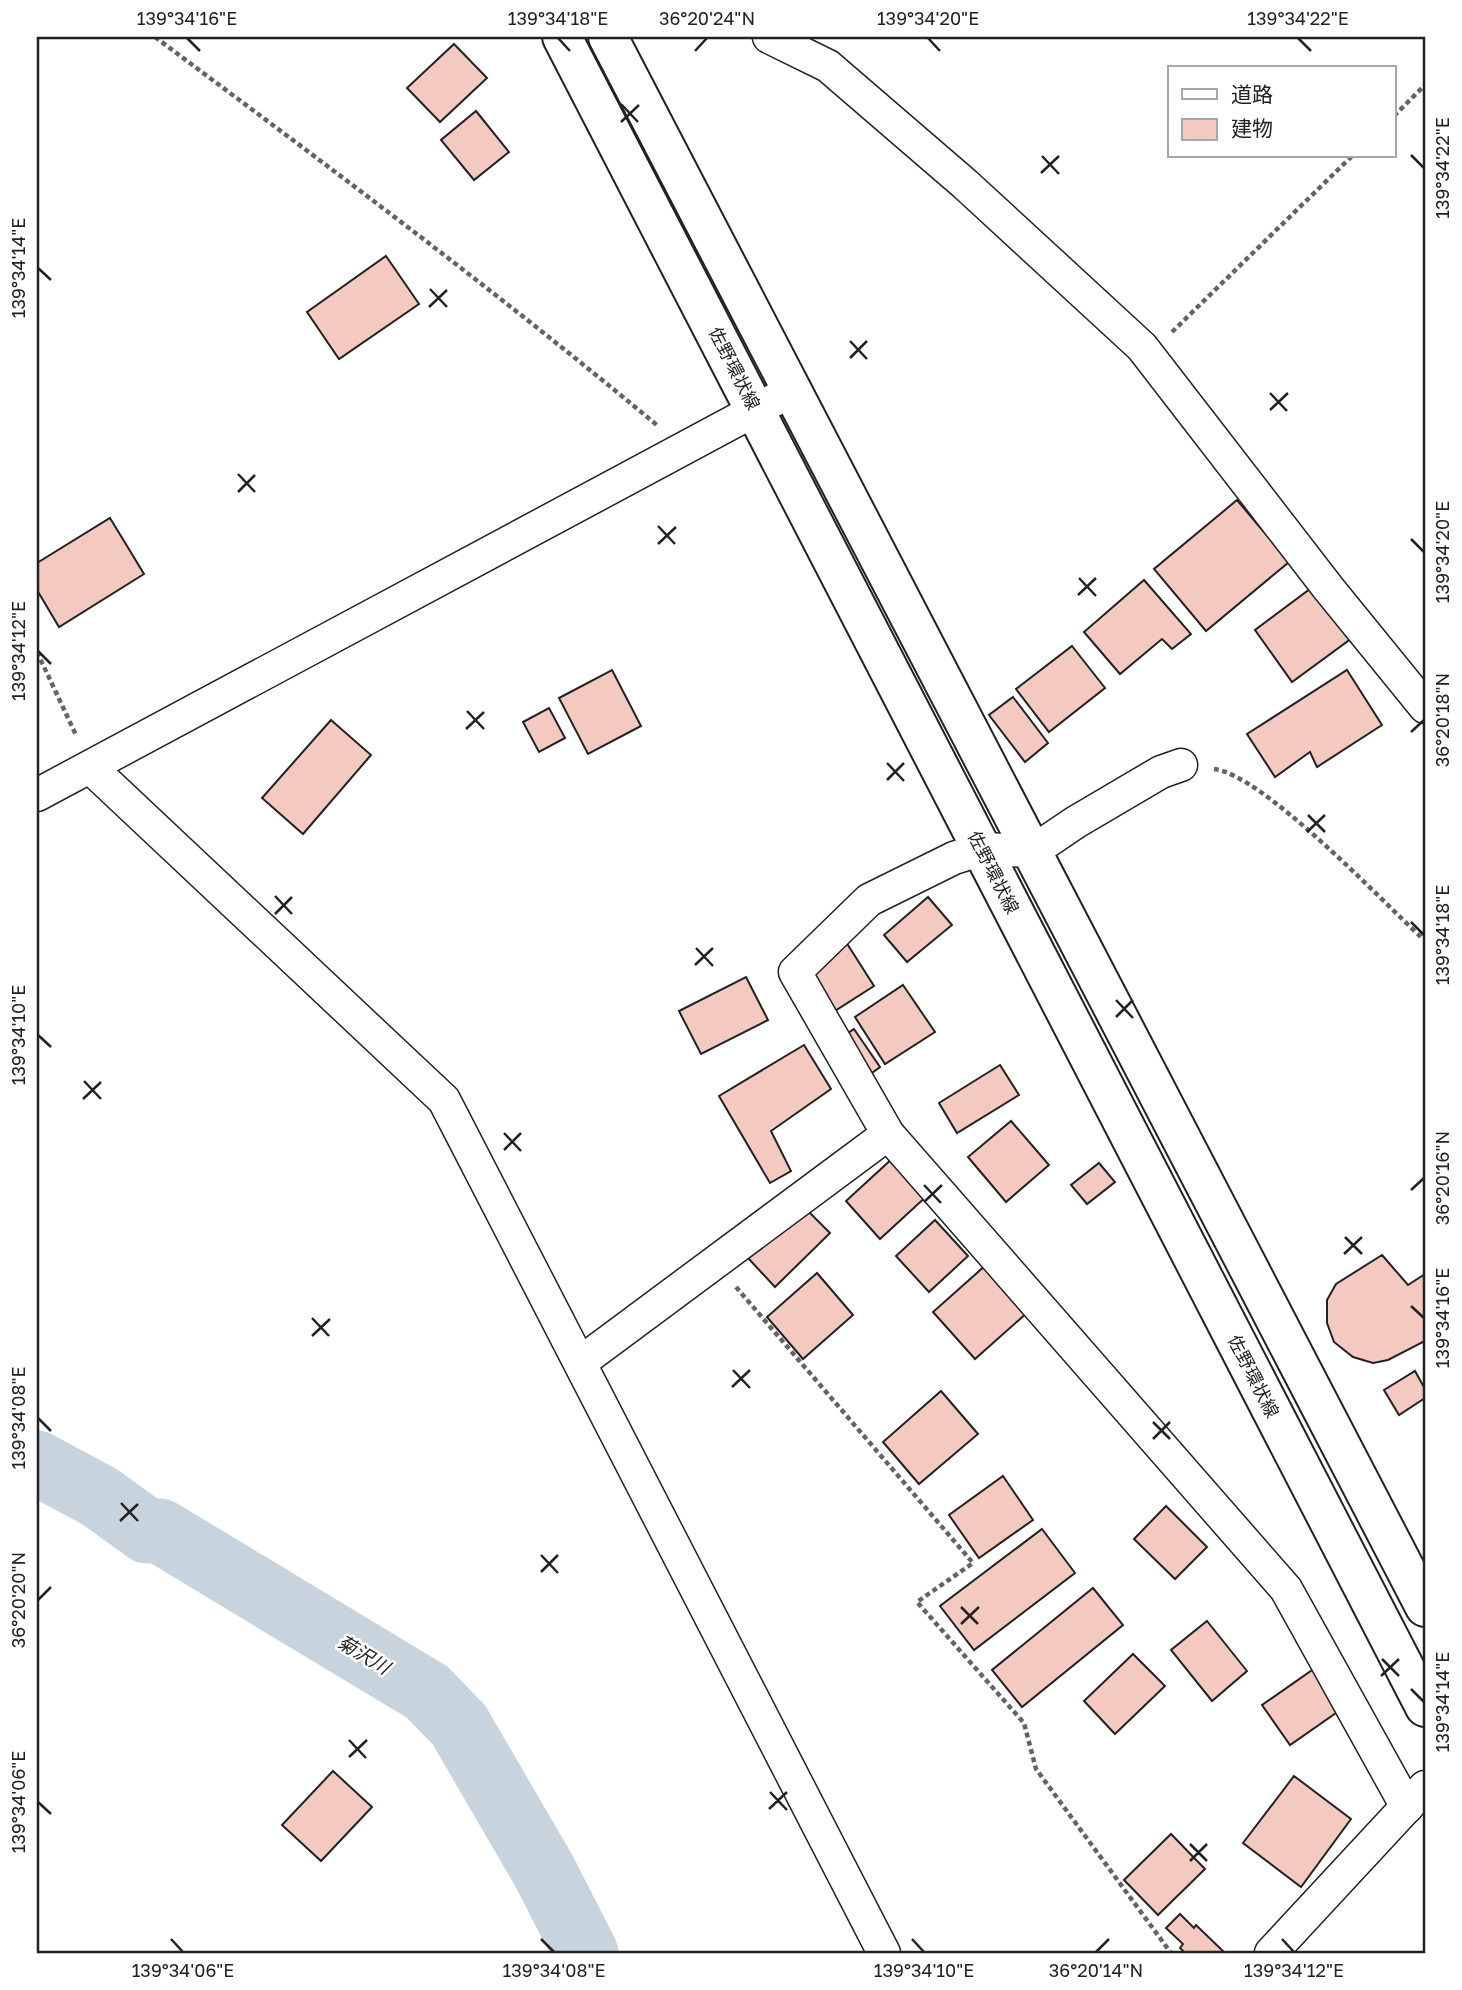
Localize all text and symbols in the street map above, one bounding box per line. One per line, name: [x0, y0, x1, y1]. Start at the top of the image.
text: 139°34'16"E: [137, 7, 237, 29]
text: 139°34'18"E: [508, 7, 608, 29]
text: 36°20'24"N: [659, 7, 755, 29]
text: 139°34'20"E: [877, 7, 979, 29]
text: 139°34'22"E: [1247, 7, 1349, 29]
legend: [1168, 66, 1396, 158]
text: 道路: [1231, 81, 1273, 107]
text: 建物: [1231, 115, 1273, 141]
text: 139°34'22"E: [1431, 117, 1453, 219]
text: 139°34'14"E: [7, 218, 29, 318]
street label: 佐野環状線: [705, 323, 765, 413]
text: 139°34'20"E: [1431, 501, 1453, 603]
text: 139°34'12"E: [7, 601, 29, 701]
text: 36°20'18"N: [1431, 673, 1453, 767]
street label: 佐野環状線: [964, 827, 1024, 917]
text: 139°34'18"E: [1431, 885, 1453, 985]
text: 139°34'10"E: [7, 985, 29, 1085]
text: 36°20'16"N: [1431, 1131, 1453, 1225]
text: 139°34'16"E: [1431, 1268, 1453, 1368]
street label: 佐野環状線: [1224, 1331, 1284, 1421]
text: 139°34'08"E: [7, 1367, 29, 1469]
text: 36°20'20"N: [7, 1552, 29, 1648]
water label: 菊沢川: [334, 1629, 396, 1680]
text: 139°34'14"E: [1431, 1652, 1453, 1752]
text: 139°34'06"E: [7, 1751, 29, 1853]
text: 139°34'06"E: [132, 1959, 234, 1981]
text: 139°34'08"E: [503, 1959, 605, 1981]
text: 139°34'10"E: [874, 1959, 974, 1981]
text: 36°20'14"N: [1049, 1959, 1143, 1981]
text: 139°34'12"E: [1244, 1959, 1344, 1981]

